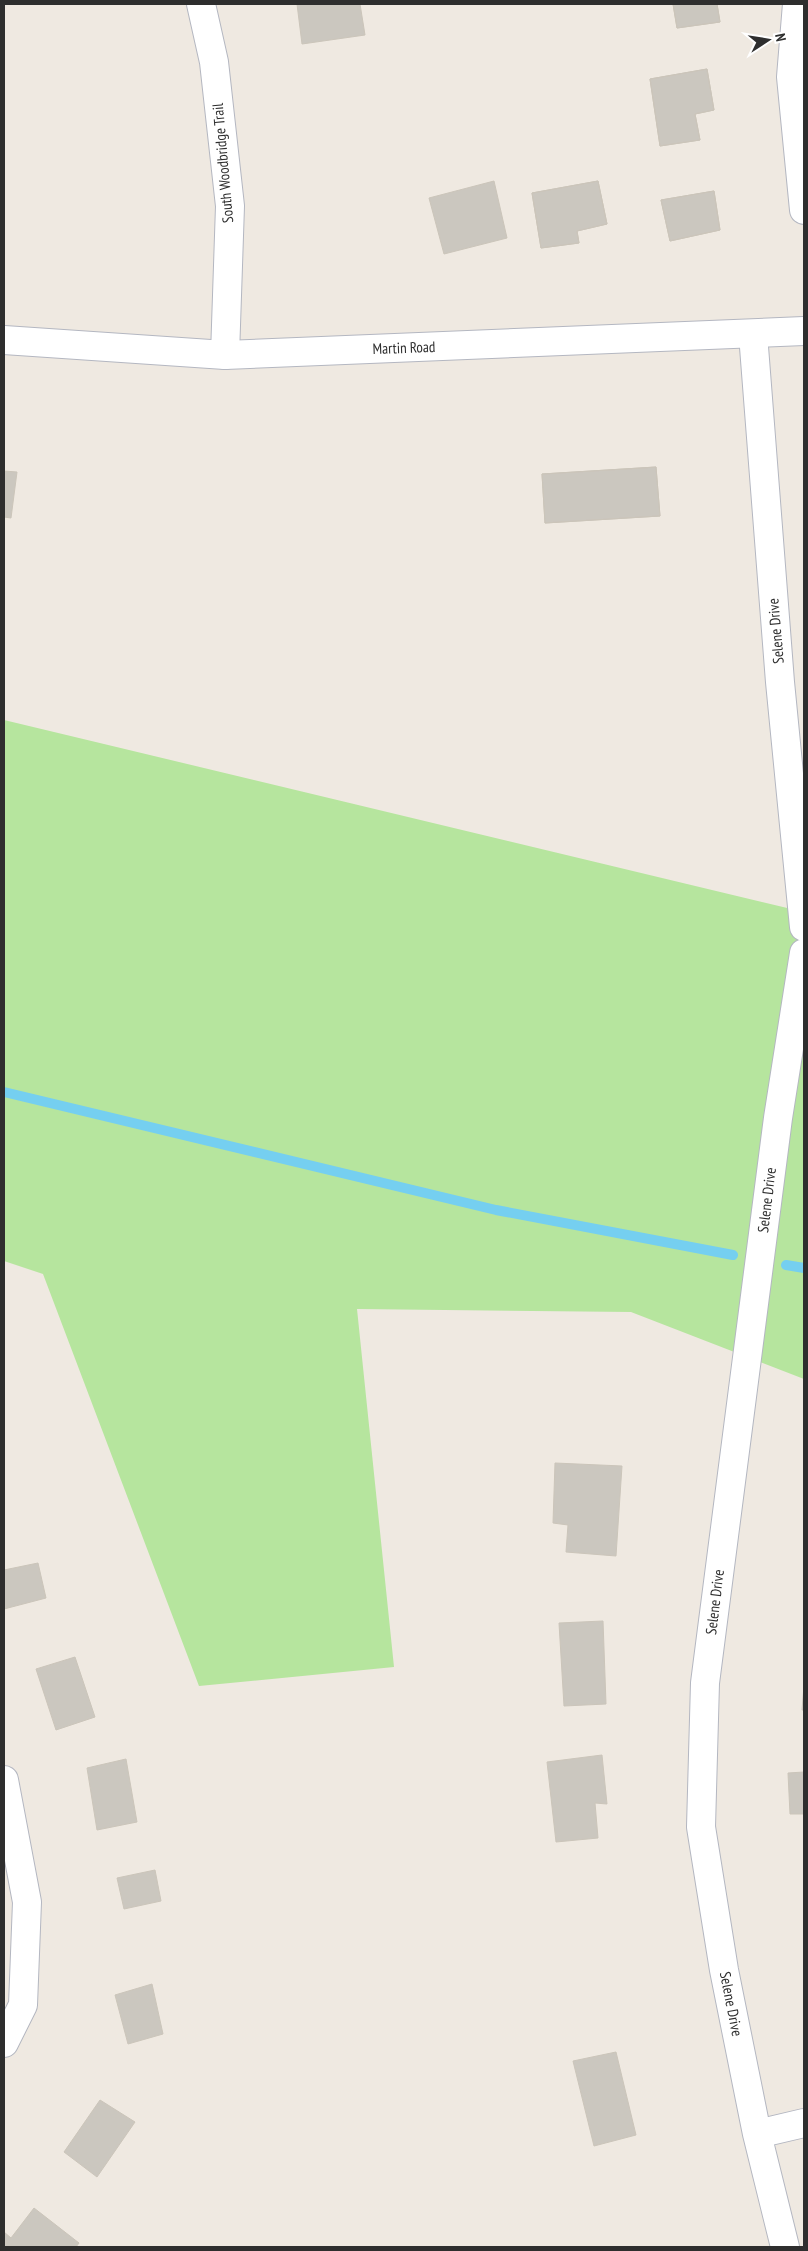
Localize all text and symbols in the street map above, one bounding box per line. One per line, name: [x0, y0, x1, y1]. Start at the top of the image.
north arrow: [743, 15, 793, 65]
text: N: [771, 32, 790, 43]
street label: South Woodbridge Trail: [208, 102, 237, 224]
street label: Martin Road: [372, 337, 436, 358]
street label: Selene Drive: [763, 598, 788, 665]
street label: Selene Drive: [753, 1166, 780, 1234]
street label: Selene Drive: [701, 1568, 728, 1636]
street label: Selene Drive: [716, 1970, 747, 2038]

